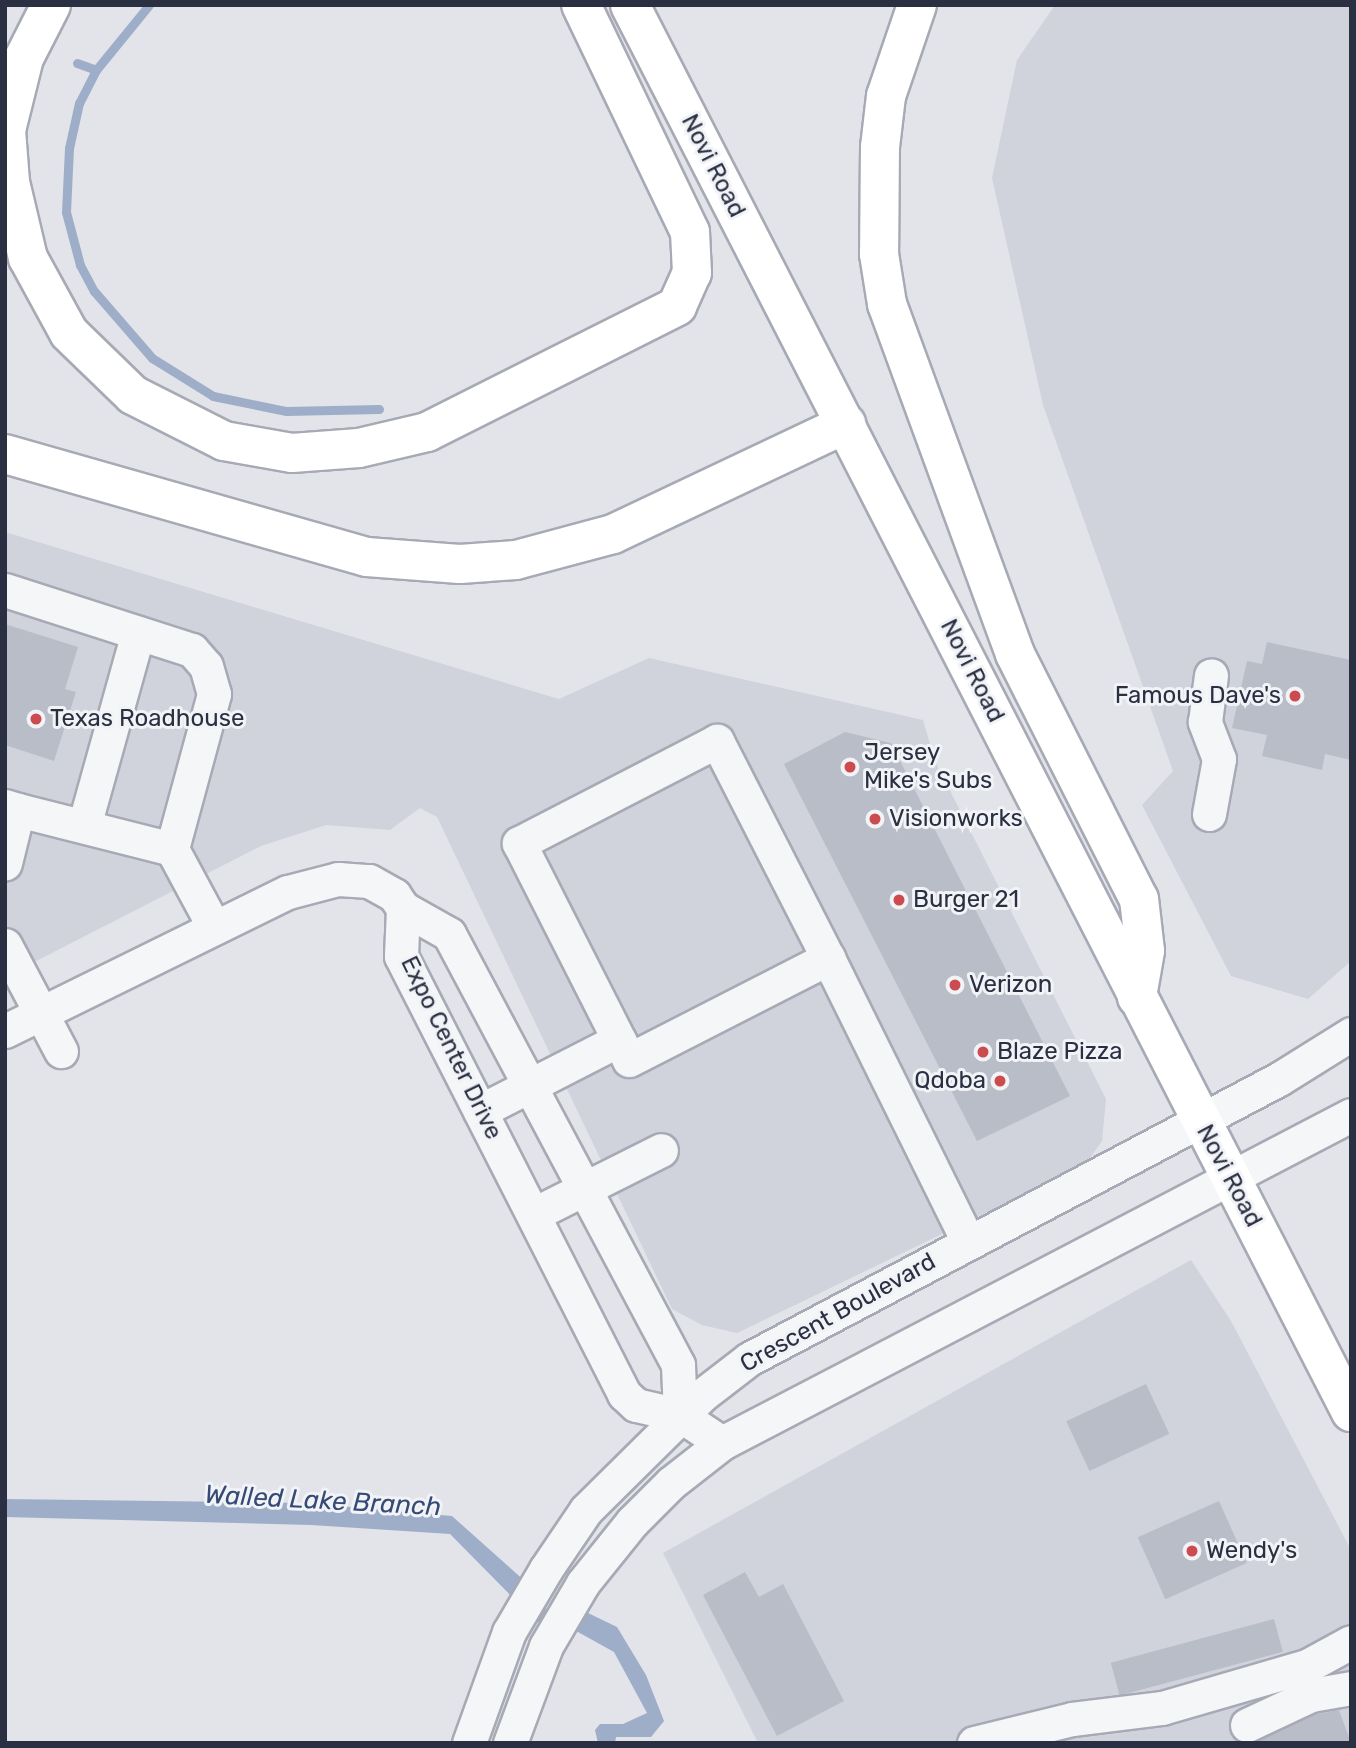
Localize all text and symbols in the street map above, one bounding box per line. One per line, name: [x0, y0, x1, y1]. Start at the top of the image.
street label: Novi Road: [675, 110, 751, 222]
street label: Novi Road: [934, 615, 1010, 727]
place label: Famous Dave's: [1115, 682, 1281, 710]
marker: Famous Dave's: [1287, 688, 1303, 704]
place label: Texas Roadhouse: [50, 705, 244, 733]
marker: Texas Roadhouse: [28, 711, 44, 727]
place label: Jersey Mike's Subs: [864, 739, 992, 795]
marker: Jersey Mike's Subs: [842, 759, 858, 775]
place label: Visionworks: [889, 805, 1023, 833]
marker: Visionworks: [867, 811, 883, 827]
place label: Burger 21: [913, 886, 1019, 914]
marker: Burger 21: [891, 892, 907, 908]
street label: Expo Center Drive: [394, 951, 508, 1145]
place label: Verizon: [969, 971, 1052, 999]
marker: Verizon: [947, 977, 963, 993]
place label: Blaze Pizza: [997, 1038, 1122, 1066]
marker: Blaze Pizza: [975, 1044, 991, 1060]
place label: Qdoba: [914, 1067, 986, 1095]
marker: Qdoba: [992, 1073, 1008, 1089]
street label: Novi Road: [1190, 1120, 1268, 1232]
street label: Crescent Boulevard: [735, 1247, 941, 1379]
water label: Walled Lake Branch: [204, 1479, 442, 1523]
place label: Wendy's: [1206, 1537, 1297, 1565]
marker: Wendy's: [1184, 1543, 1200, 1559]

